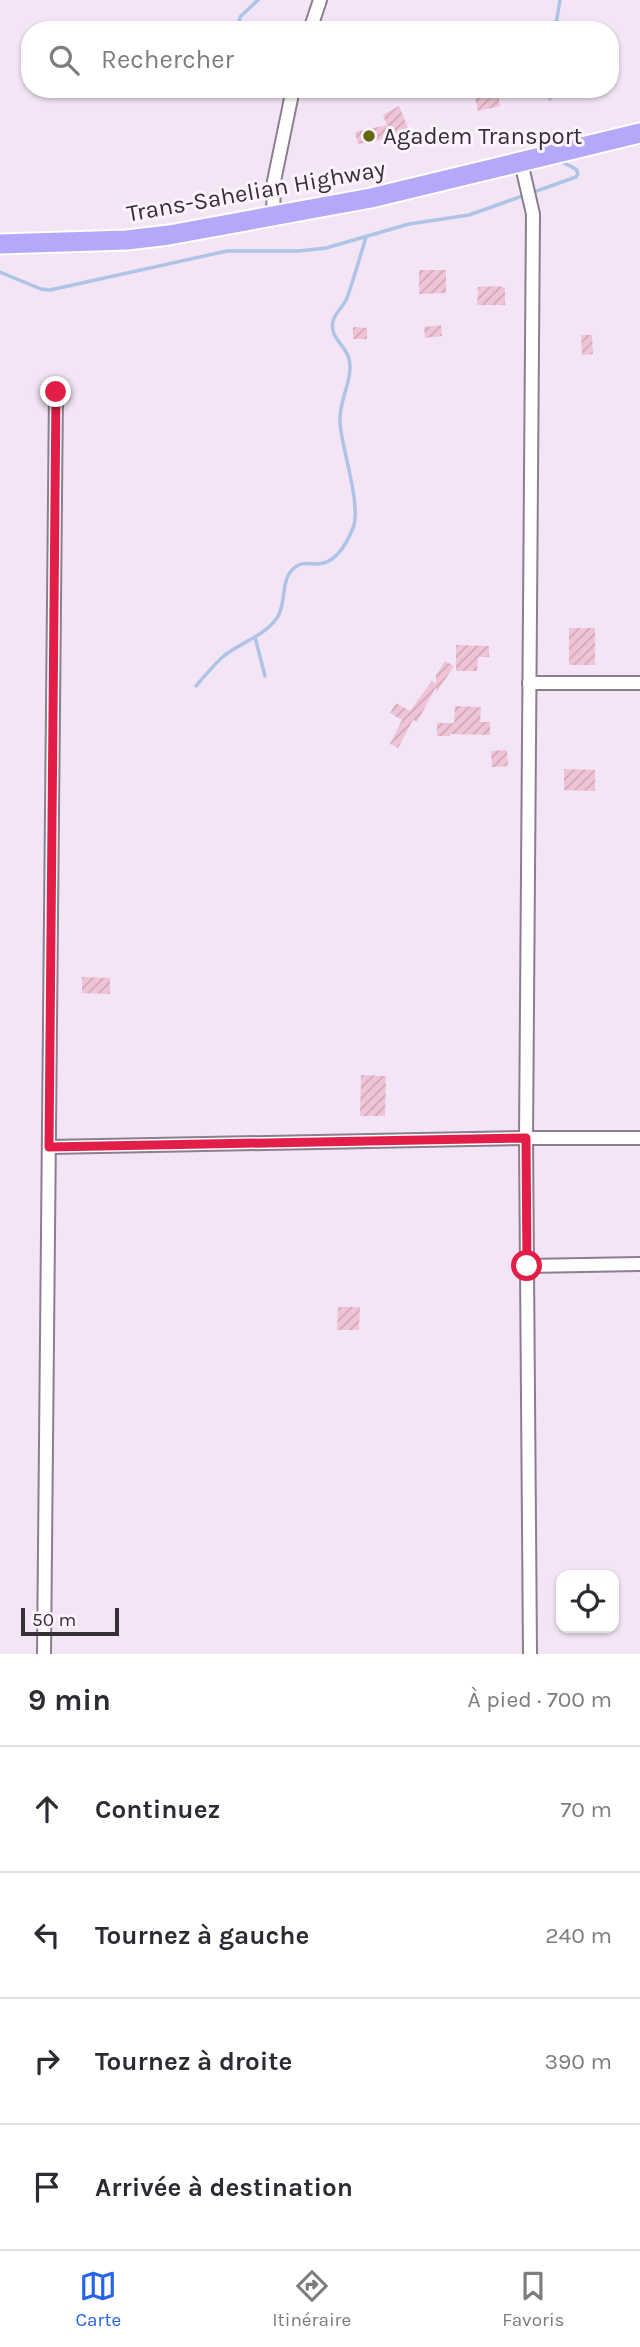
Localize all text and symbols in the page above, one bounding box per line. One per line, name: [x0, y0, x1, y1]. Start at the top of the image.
search box: [21, 21, 619, 98]
icon: search: [45, 41, 83, 79]
text: Rechercher: [101, 44, 234, 75]
place label: Agadem Transport: [383, 122, 582, 150]
marker: Agadem Transport: [361, 128, 377, 144]
street label: Trans-Sahelian Highway: [124, 154, 388, 228]
route end: [40, 376, 71, 407]
route start: [511, 1250, 542, 1281]
map controls: [556, 1570, 619, 1633]
button: locate: [556, 1570, 619, 1633]
scale bar: [21, 1605, 119, 1637]
text: 50 m: [32, 1609, 76, 1631]
text: 9 min: [28, 1682, 111, 1718]
text: À pied · 700 m: [467, 1686, 612, 1713]
icon: ahead: [28, 1790, 66, 1828]
text: Continuez: [95, 1794, 220, 1825]
text: 70 m: [561, 1796, 612, 1823]
icon: left: [28, 1916, 66, 1954]
text: Tournez à gauche: [95, 1920, 309, 1951]
text: 240 m: [545, 1922, 612, 1949]
icon: right: [28, 2042, 66, 2080]
text: Tournez à droite: [95, 2046, 292, 2077]
text: 390 m: [544, 2048, 612, 2075]
icon: arrive: [28, 2168, 66, 2206]
text: Arrivée à destination: [95, 2172, 353, 2203]
tab: Carte: [75, 2267, 121, 2331]
tab: Itinéraire: [272, 2267, 351, 2331]
tab: Favoris: [502, 2267, 565, 2331]

